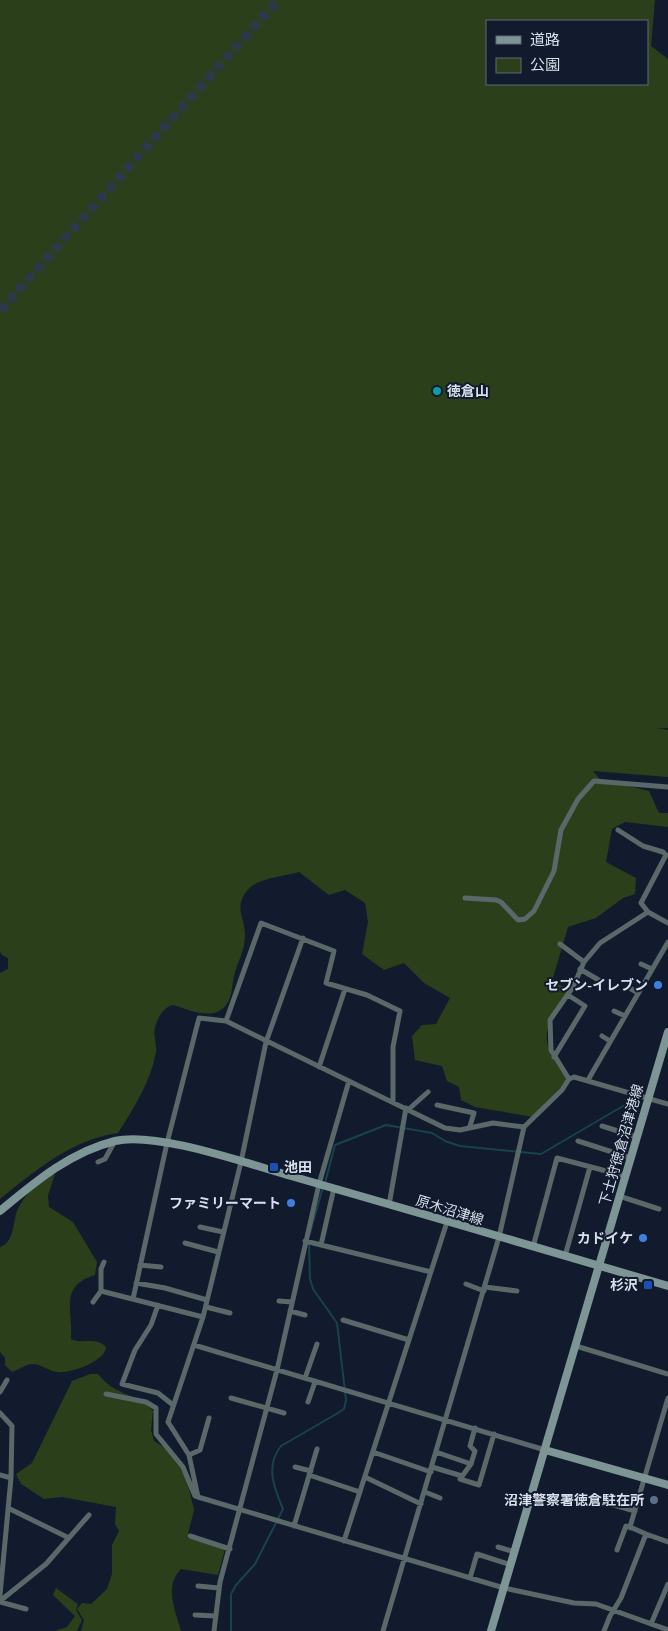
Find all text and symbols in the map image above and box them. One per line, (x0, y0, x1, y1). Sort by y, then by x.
legend (486, 20, 648, 85)
text: 道路 (530, 29, 560, 50)
text: 公園 (530, 54, 560, 75)
place label: 徳倉山 (447, 381, 489, 401)
marker: 徳倉山 (431, 385, 443, 397)
place label: セブン-イレブン (545, 975, 648, 995)
marker: セブン-イレブン (652, 979, 664, 991)
street label: 下土狩徳倉沼津港線 (594, 1082, 648, 1208)
place label: 池田 (284, 1157, 312, 1177)
marker: 池田 (268, 1161, 280, 1173)
street label: 原木沼津線 (414, 1190, 486, 1230)
place label: ファミリーマート (169, 1193, 281, 1213)
marker: ファミリーマート (285, 1197, 297, 1209)
place label: カドイケ (577, 1228, 633, 1248)
marker: カドイケ (637, 1232, 649, 1244)
place label: 杉沢 (610, 1275, 638, 1295)
marker: 杉沢 (642, 1279, 654, 1291)
place label: 沼津警察署徳倉駐在所 (504, 1490, 644, 1510)
marker: 沼津警察署徳倉駐在所 (648, 1494, 660, 1506)

